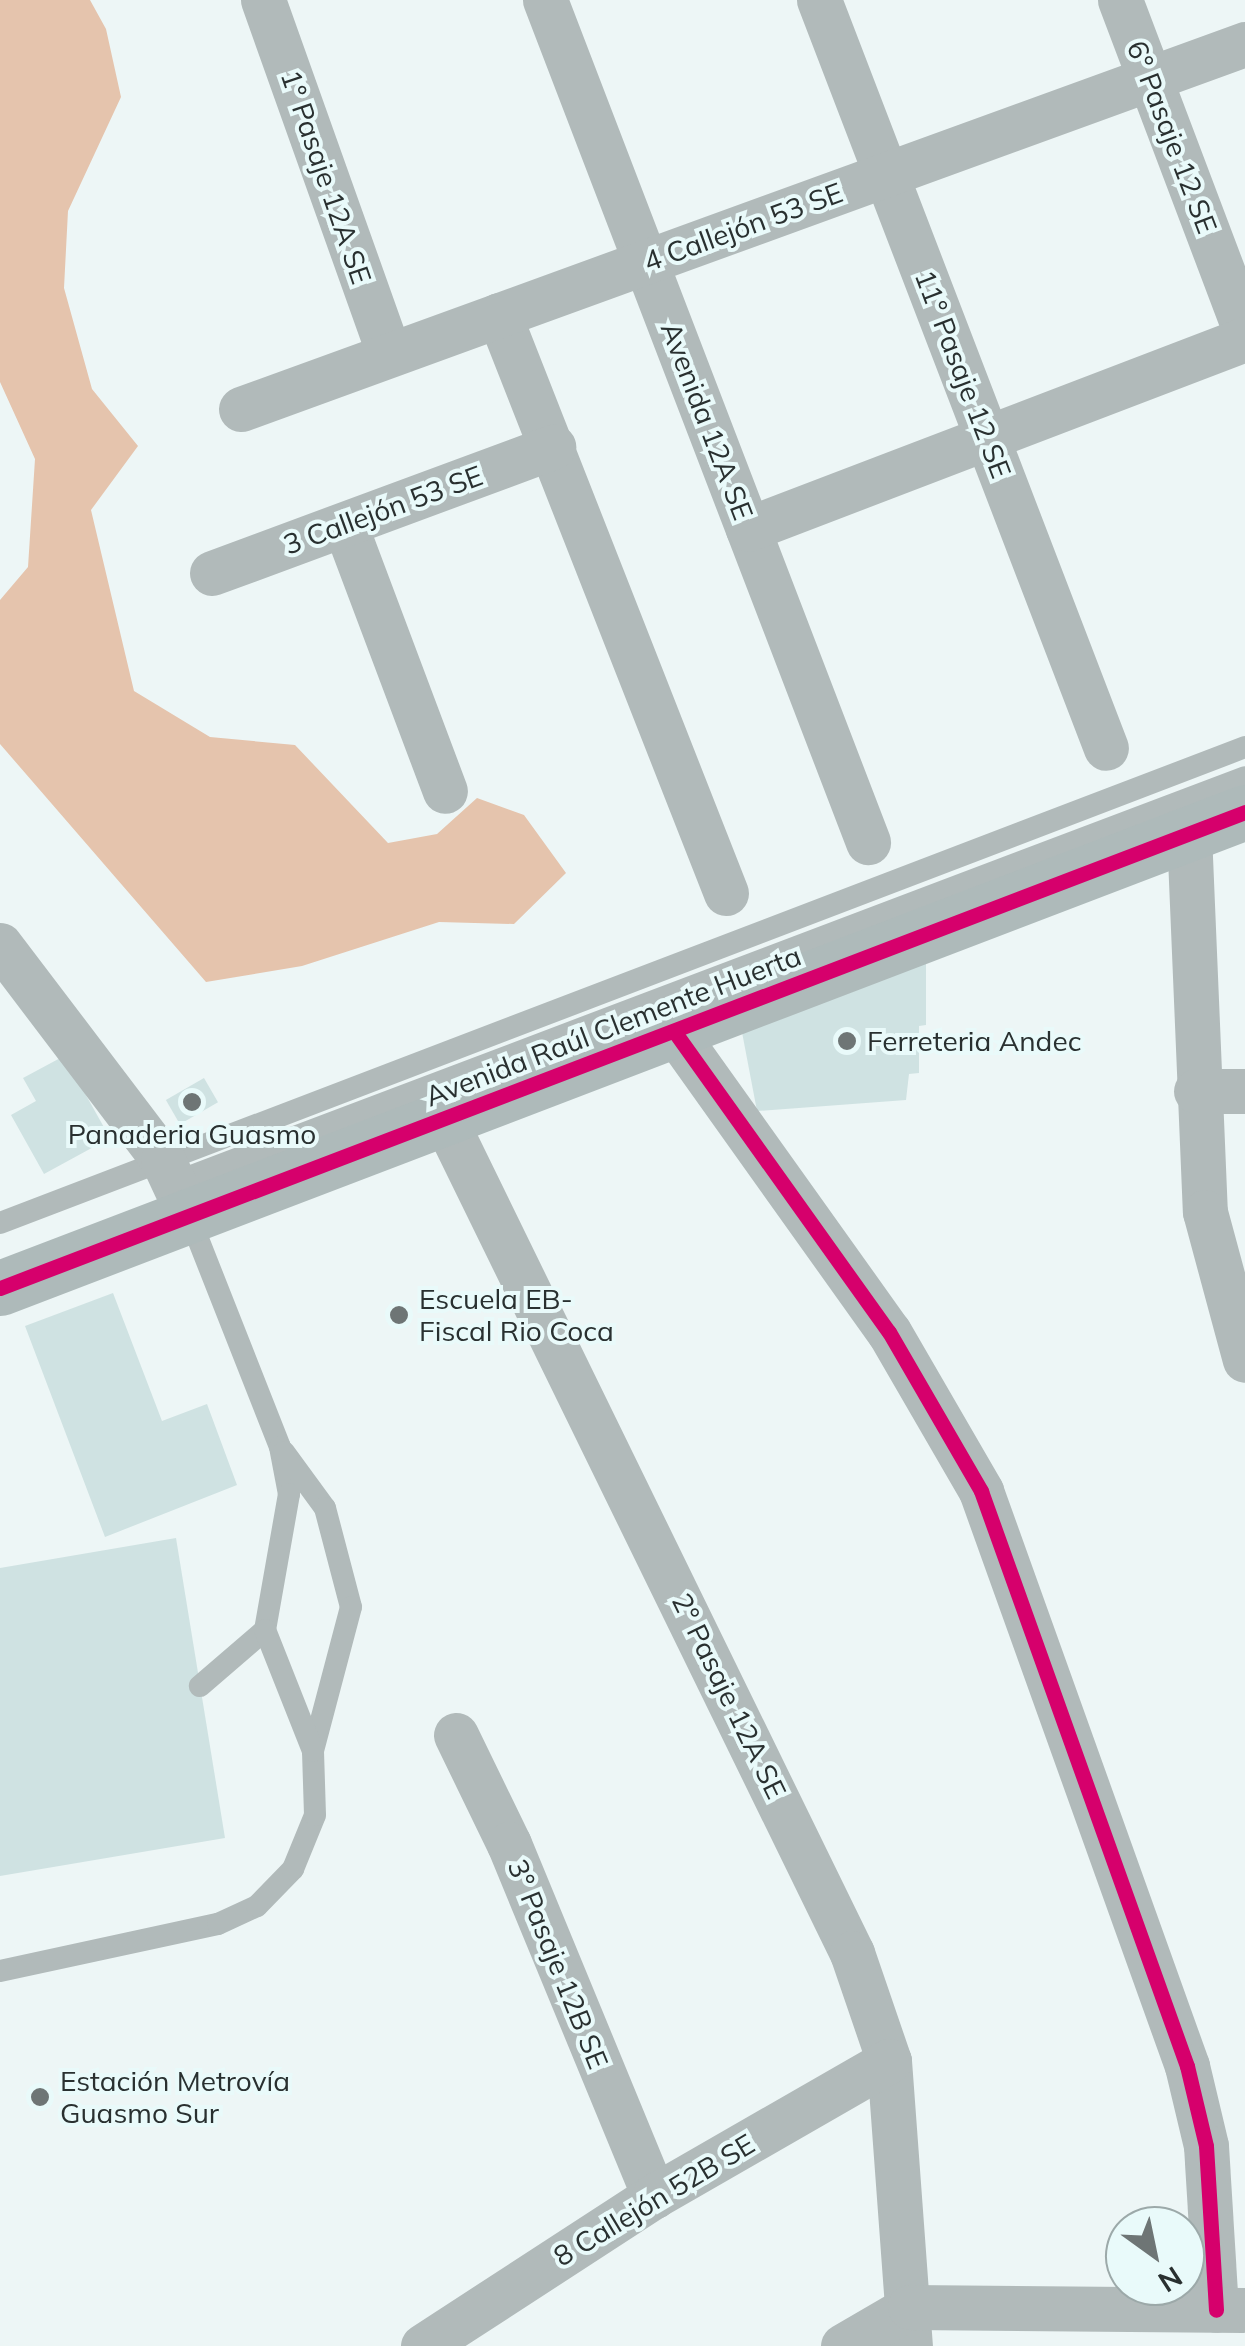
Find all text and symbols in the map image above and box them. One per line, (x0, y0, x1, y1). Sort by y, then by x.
street label: 6° Pasaje 12 SE (1120, 36, 1224, 238)
street label: 1° Pasaje 12A SE (274, 66, 378, 288)
street label: 4 Callejón 53 SE (639, 175, 847, 279)
street label: 11° Pasaje 12 SE (908, 265, 1018, 483)
street label: Avenida 12A SE (654, 317, 760, 525)
street label: 3 Callejón 53 SE (279, 458, 487, 562)
street label: Avenida Raúl Clemente Huerta (420, 939, 806, 1113)
place label: Ferreteria Andec (867, 1024, 1082, 1058)
marker: Ferreteria Andec (836, 1030, 858, 1052)
marker: Panaderia Guasmo (181, 1091, 203, 1113)
place label: Panaderia Guasmo (68, 1117, 316, 1151)
place label: Escuela EB- Fiscal Rio Coca (419, 1282, 614, 1348)
marker: Escuela EB- Fiscal Rio Coca (388, 1304, 410, 1326)
street label: 2° Pasaje 12A SE (665, 1588, 793, 1804)
street label: 3° Pasaje 12B SE (501, 1855, 615, 2073)
place label: Estación Metrovía Guasmo Sur (60, 2064, 290, 2130)
marker: Estación Metrovía Guasmo Sur (29, 2086, 51, 2108)
street label: 8 Callejón 52B SE (547, 2127, 761, 2273)
north arrow (1105, 2206, 1205, 2306)
text: N (1152, 2259, 1189, 2300)

